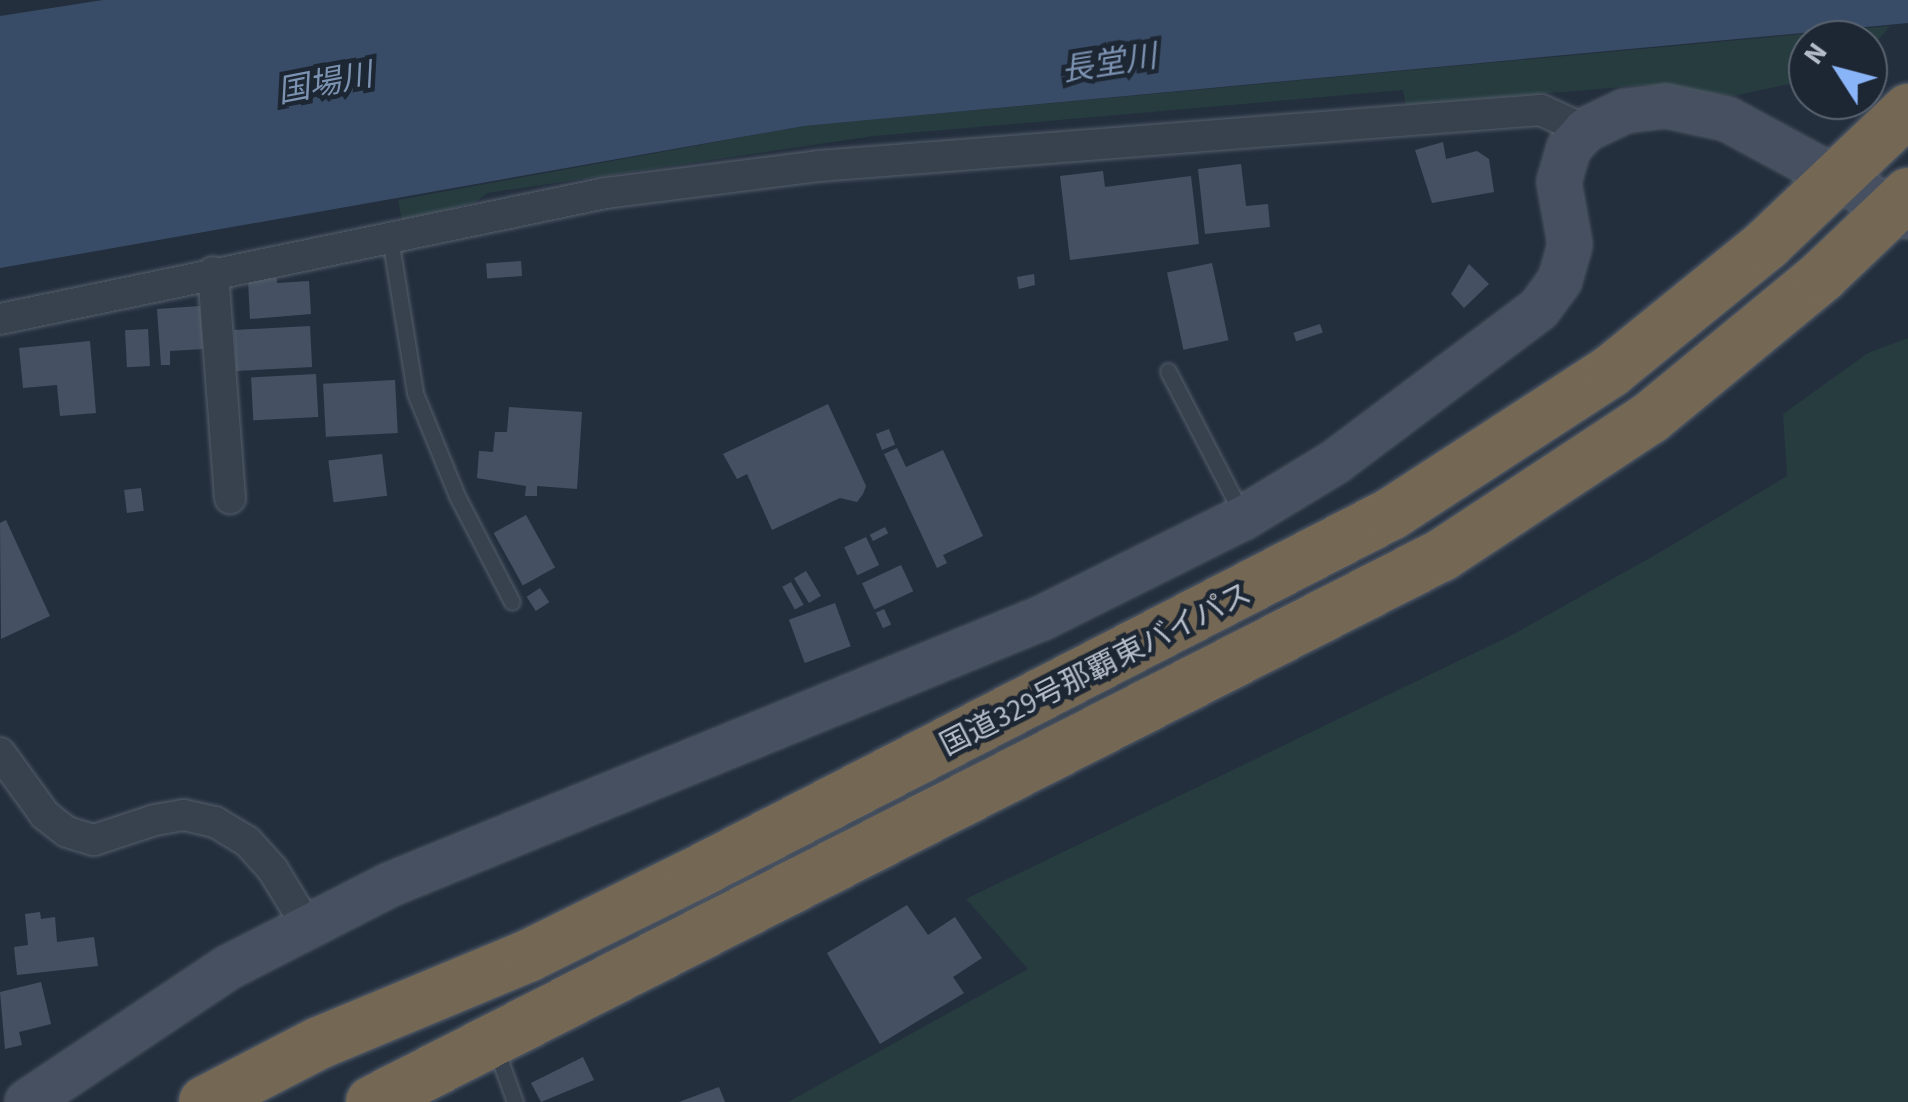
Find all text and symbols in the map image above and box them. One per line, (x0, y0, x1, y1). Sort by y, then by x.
north arrow (1788, 20, 1888, 120)
text: N (1794, 34, 1837, 73)
water label: 長堂川 (1059, 38, 1159, 90)
water label: 国場川 (274, 56, 376, 112)
street label: 国道329号那覇東バイパス (934, 576, 1258, 764)

